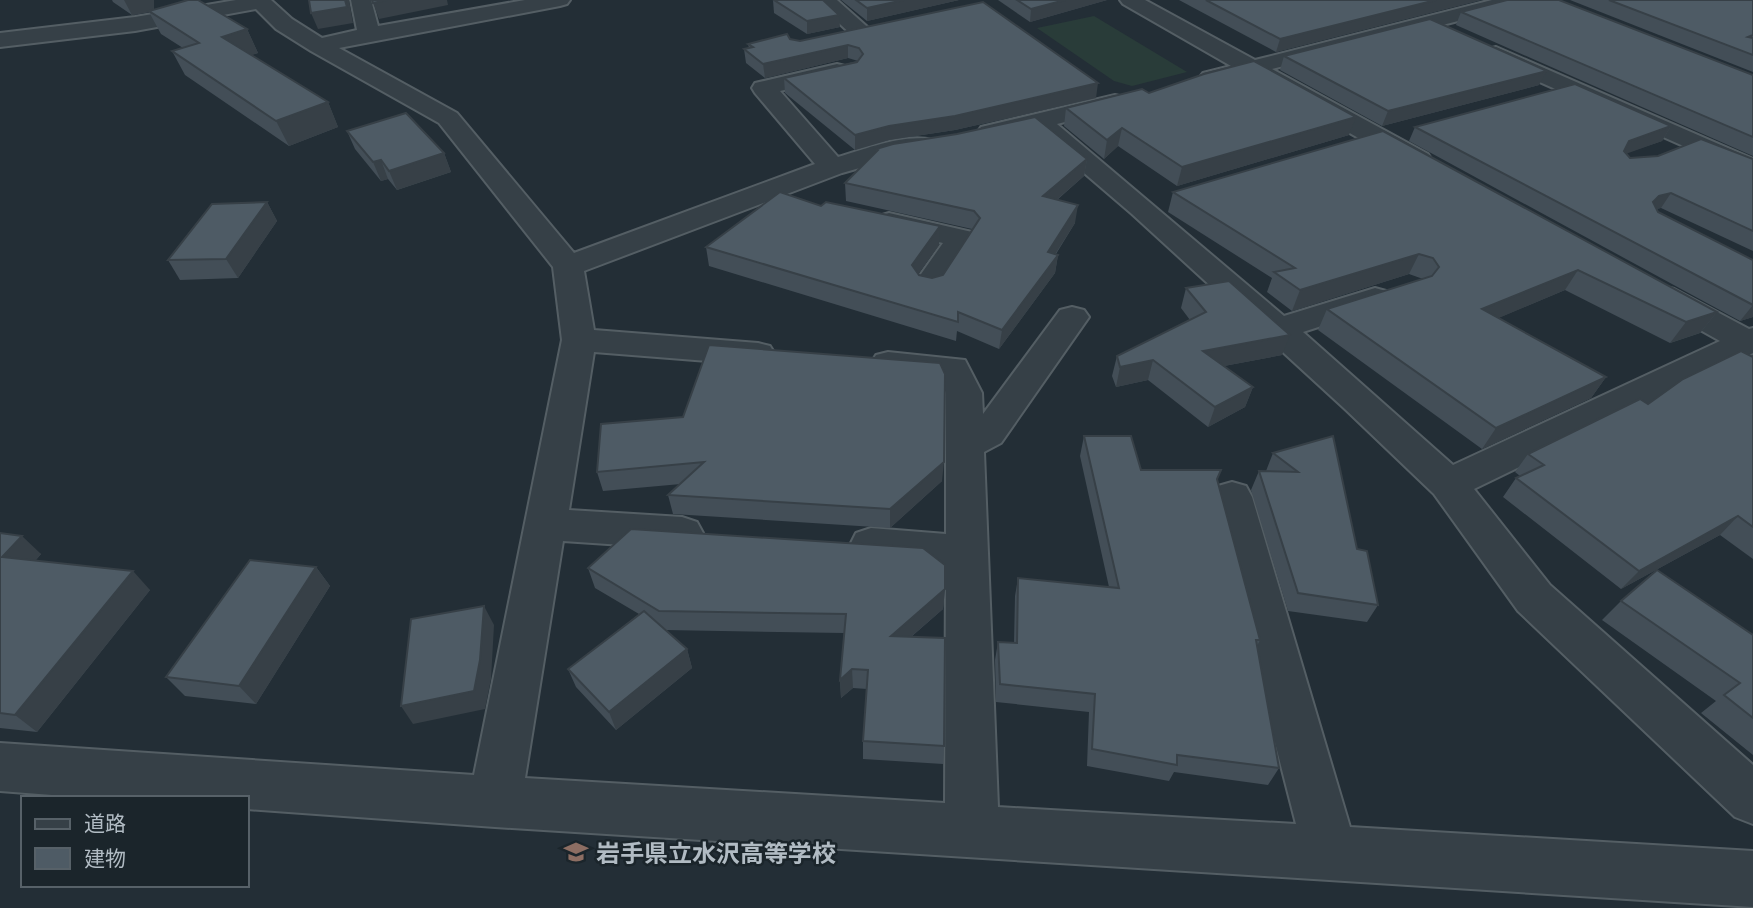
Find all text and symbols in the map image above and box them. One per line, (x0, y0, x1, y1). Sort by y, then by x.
legend (21, 796, 248, 887)
text: 道路 (84, 809, 126, 837)
place label: 岩手県立水沢高等学校 (596, 836, 836, 869)
school or university icon: 岩手県立水沢高等学校 (562, 838, 590, 866)
text: 建物 (84, 844, 126, 872)

